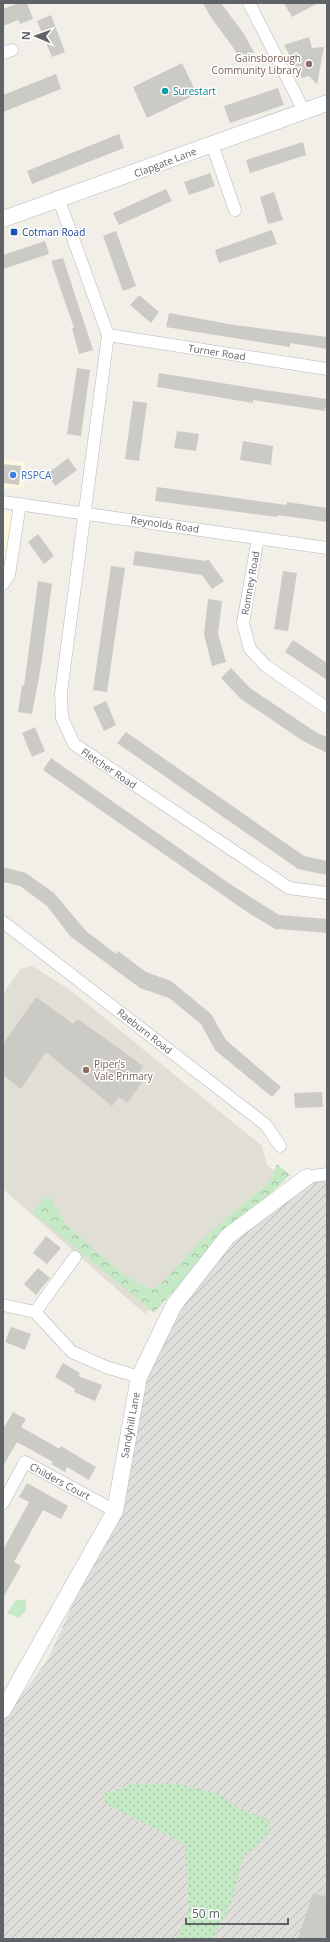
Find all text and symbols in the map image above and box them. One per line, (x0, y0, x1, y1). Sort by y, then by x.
north arrow (16, 16, 56, 56)
text: N (18, 31, 33, 40)
place label: Gainsborough Community Library (212, 51, 302, 77)
marker: Gainsborough Community Library (304, 59, 314, 69)
place label: Surestart (173, 84, 216, 98)
marker: Surestart (160, 86, 170, 96)
street label: Clapgate Lane (132, 144, 199, 180)
place label: Cotman Road (22, 225, 85, 239)
marker: Cotman Road (9, 227, 19, 237)
street label: Turner Road (187, 341, 247, 363)
place label: RSPCA (21, 468, 52, 482)
marker: RSPCA (8, 470, 18, 480)
street label: Reynolds Road (130, 512, 200, 536)
street label: Romney Road (237, 550, 263, 616)
street label: Fletcher Road (79, 744, 139, 792)
street label: Raeburn Road (115, 1005, 175, 1057)
place label: Piper's Vale Primary (94, 1057, 154, 1083)
marker: Piper's Vale Primary (81, 1065, 91, 1075)
street label: Sandyhill Lane (117, 1390, 143, 1459)
street label: Childers Court (27, 1459, 93, 1503)
scale bar (186, 1900, 288, 1926)
text: 50 m (192, 1905, 220, 1922)

